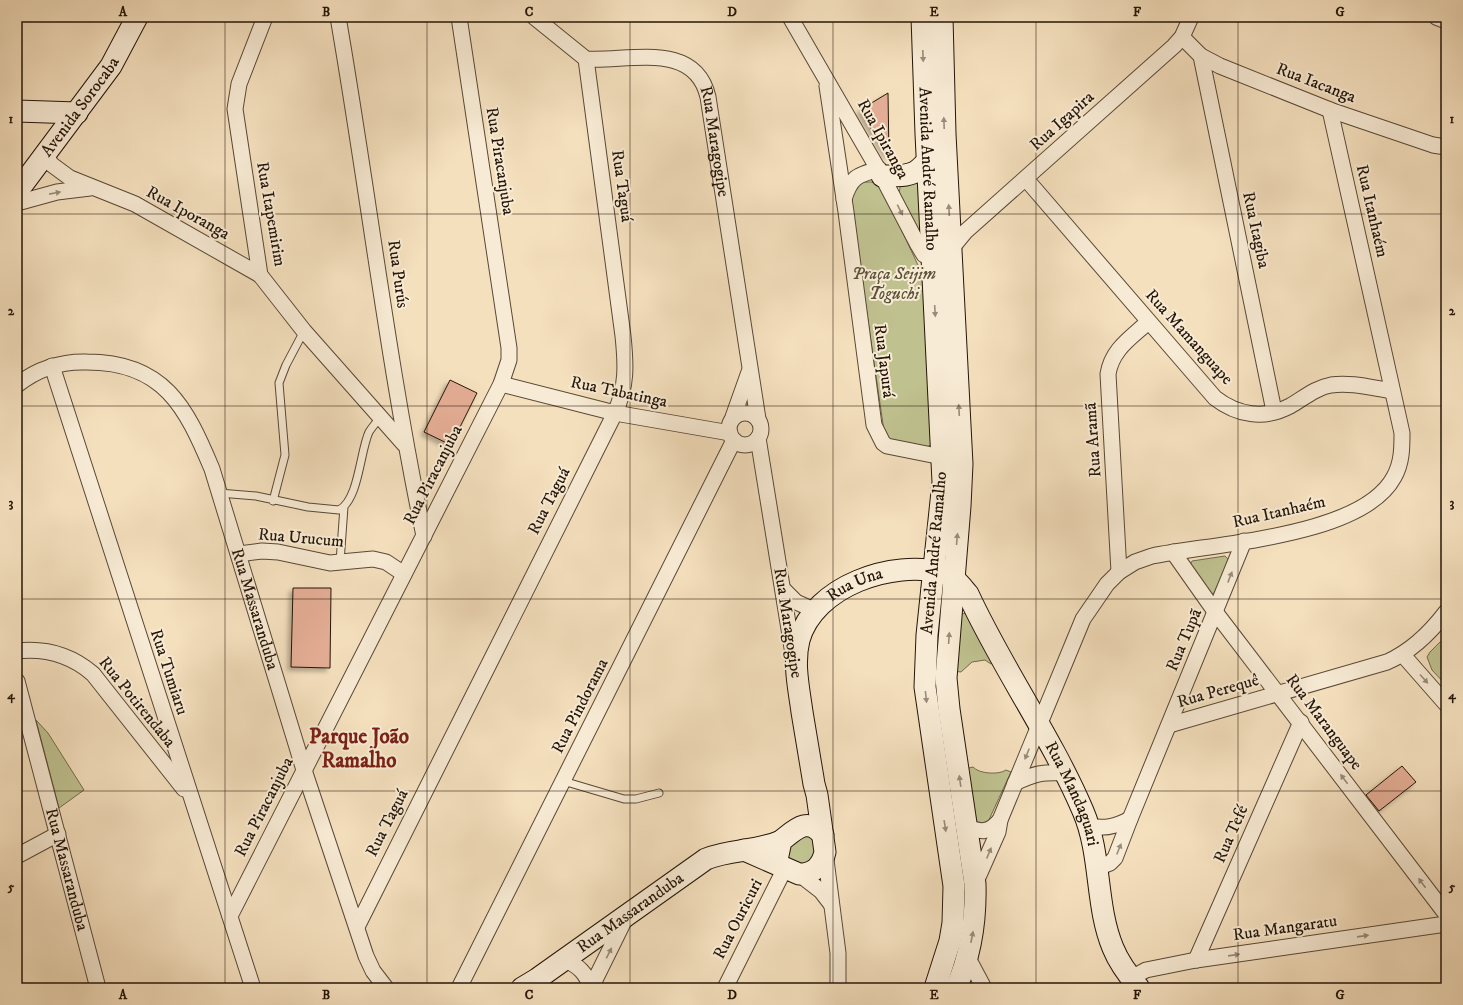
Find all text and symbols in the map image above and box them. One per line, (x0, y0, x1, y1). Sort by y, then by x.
text: A (118, 4, 128, 20)
text: B (322, 4, 330, 20)
text: C (525, 4, 534, 20)
text: D (727, 4, 737, 20)
text: E (929, 4, 939, 20)
text: F (1133, 4, 1142, 20)
text: G (1335, 4, 1345, 20)
one-way arrow (920, 50, 927, 62)
street label: Avenida Sorocaba (36, 53, 125, 161)
street label: Rua Iacanga (1273, 58, 1360, 109)
street label: Rua Maragogipe (694, 83, 734, 198)
street label: Rua Igapira (1025, 86, 1099, 156)
street label: Avenida André Ramalho (913, 87, 943, 251)
street label: Rua Ipiranga (852, 95, 914, 184)
street label: Rua Piracanjuba (481, 105, 520, 217)
text: 1 (9, 111, 14, 127)
text: 1 (1450, 111, 1455, 127)
one-way arrow (941, 116, 947, 129)
street label: Rua Taguá (606, 148, 638, 224)
street label: Rua Itapemirim (251, 160, 291, 268)
street label: Rua Itanhaém (1351, 162, 1393, 260)
street label: Rua Iporanga (142, 181, 234, 245)
one-way arrow (49, 189, 61, 195)
street label: Rua Itagiba (1237, 190, 1275, 271)
one-way arrow (946, 204, 953, 216)
one-way arrow (897, 205, 903, 216)
street label: Rua Purús (382, 238, 414, 310)
park label: Praça Seijim Toguchi (852, 263, 936, 305)
street label: Rua Mamanguape (1140, 285, 1238, 389)
text: 2 (8, 303, 15, 319)
text: 2 (1449, 303, 1456, 319)
one-way arrow (932, 305, 939, 317)
street label: Rua Japurá (869, 323, 900, 400)
street label: Rua Tabatinga (569, 371, 670, 413)
street label: Rua Aramã (1079, 401, 1107, 478)
one-way arrow (956, 404, 963, 416)
street label: Rua Piracanjuba (398, 421, 468, 529)
street label: Rua Taguá (523, 463, 576, 538)
street label: Avenida André Ramalho (916, 471, 952, 635)
street label: Rua Itanhaém (1230, 491, 1328, 533)
text: 3 (9, 495, 14, 511)
text: 3 (1450, 495, 1455, 511)
street label: Rua Urucum (257, 523, 345, 553)
one-way arrow (954, 533, 961, 545)
street label: Rua Massaranduba (226, 546, 284, 673)
street label: Rua Una (822, 562, 886, 607)
street label: Rua Maragogipe (768, 566, 808, 680)
one-way arrow (1227, 571, 1233, 582)
street label: Rua Tupã (1161, 605, 1207, 675)
street label: Rua Tumiaru (145, 626, 193, 718)
one-way arrow (945, 632, 952, 644)
street label: Rua Potirendaba (93, 652, 181, 753)
street label: Rua Pindorama (547, 654, 614, 757)
street label: Rua Perequê (1175, 669, 1261, 713)
street label: Rua Maranguape (1281, 670, 1367, 774)
one-way arrow (1420, 674, 1429, 685)
text: 4 (6, 687, 15, 704)
text: 4 (1447, 687, 1456, 704)
one-way arrow (923, 691, 929, 703)
district label: Parque João Ramalho (309, 724, 409, 774)
street label: Rua Mandaguari (1040, 738, 1104, 848)
one-way arrow (1024, 749, 1030, 761)
street label: Rua Piracanjuba (229, 753, 299, 861)
one-way arrow (1339, 774, 1348, 785)
one-way arrow (957, 775, 963, 787)
street label: Rua Taguá (361, 785, 414, 860)
street label: Rua Tefé (1209, 802, 1253, 866)
street label: Rua Massaranduba (40, 806, 94, 934)
one-way arrow (942, 820, 948, 832)
one-way arrow (1117, 842, 1123, 854)
one-way arrow (986, 847, 992, 858)
street label: Rua Massaranduba (573, 867, 689, 958)
street label: Rua Ouricuri (708, 875, 768, 963)
one-way arrow (1418, 877, 1427, 888)
text: 5 (7, 879, 15, 895)
text: 5 (1448, 879, 1456, 895)
street label: Rua Mangaratu (1232, 910, 1338, 946)
one-way arrow (969, 931, 975, 944)
one-way arrow (1357, 933, 1369, 939)
one-way arrow (605, 948, 612, 959)
one-way arrow (1228, 952, 1240, 958)
text: A (118, 987, 128, 1003)
text: B (322, 987, 330, 1003)
text: C (525, 987, 534, 1003)
text: D (727, 987, 737, 1003)
text: E (929, 987, 939, 1003)
text: F (1133, 987, 1142, 1003)
text: G (1335, 987, 1345, 1003)

